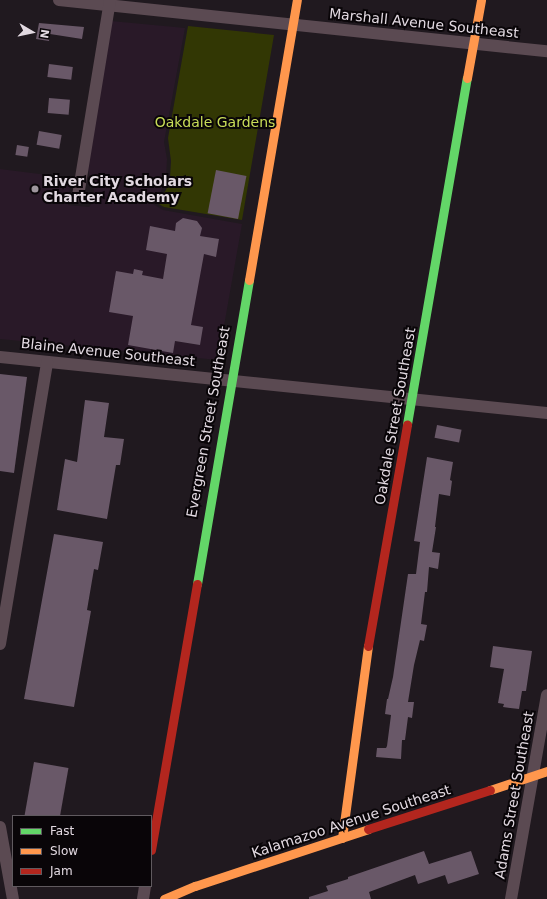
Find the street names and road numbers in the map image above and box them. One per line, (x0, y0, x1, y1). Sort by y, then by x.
street label: Marshall Avenue Southeast (328, 5, 520, 41)
street label: Evergreen Street Southeast (183, 325, 233, 519)
street label: Oakdale Street Southeast (371, 326, 419, 506)
street label: Blaine Avenue Southeast (20, 334, 196, 370)
street label: Adams Street Southeast (491, 710, 537, 880)
street label: Kalamazoo Avenue Southeast (249, 781, 453, 861)

